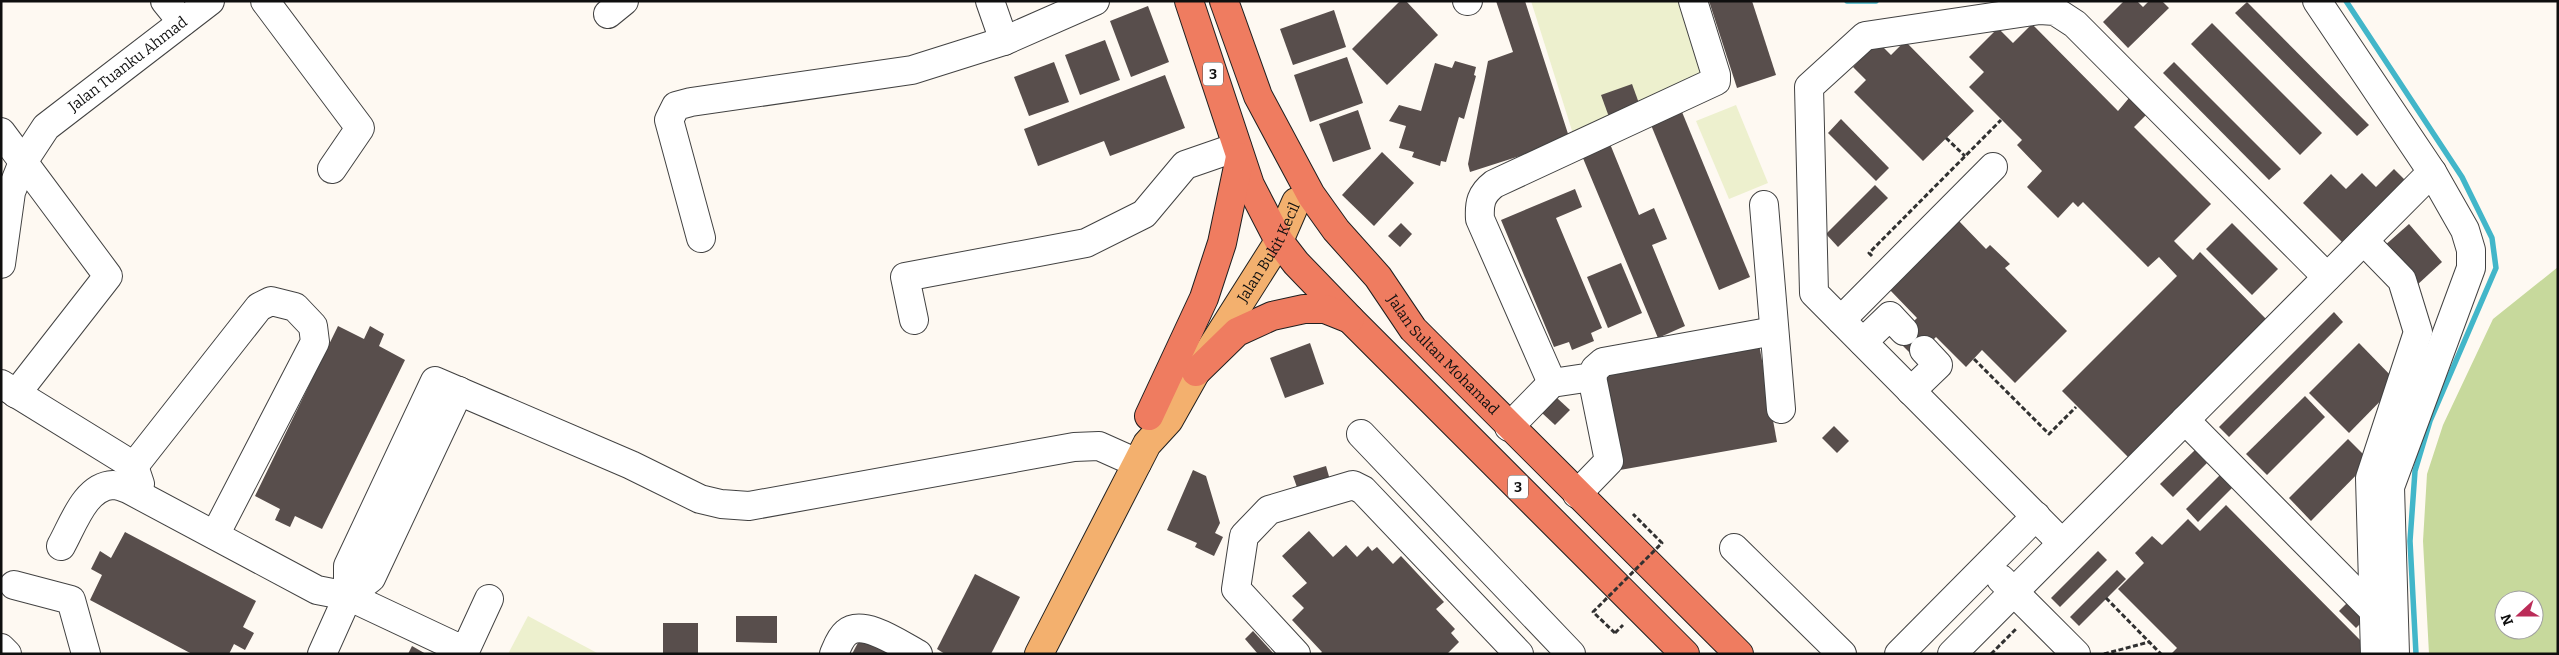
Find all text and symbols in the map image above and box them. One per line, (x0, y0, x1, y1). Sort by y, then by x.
street label: Jalan Tuanku Ahmad (64, 13, 191, 116)
road number: 3 (1203, 62, 1223, 86)
street label: Jalan Bukit Kecil (1233, 200, 1304, 307)
street label: Jalan Sultan Mohamad (1383, 290, 1503, 418)
road number: 3 (1508, 476, 1528, 498)
north arrow (2494, 590, 2544, 640)
text: N (2497, 611, 2517, 628)

